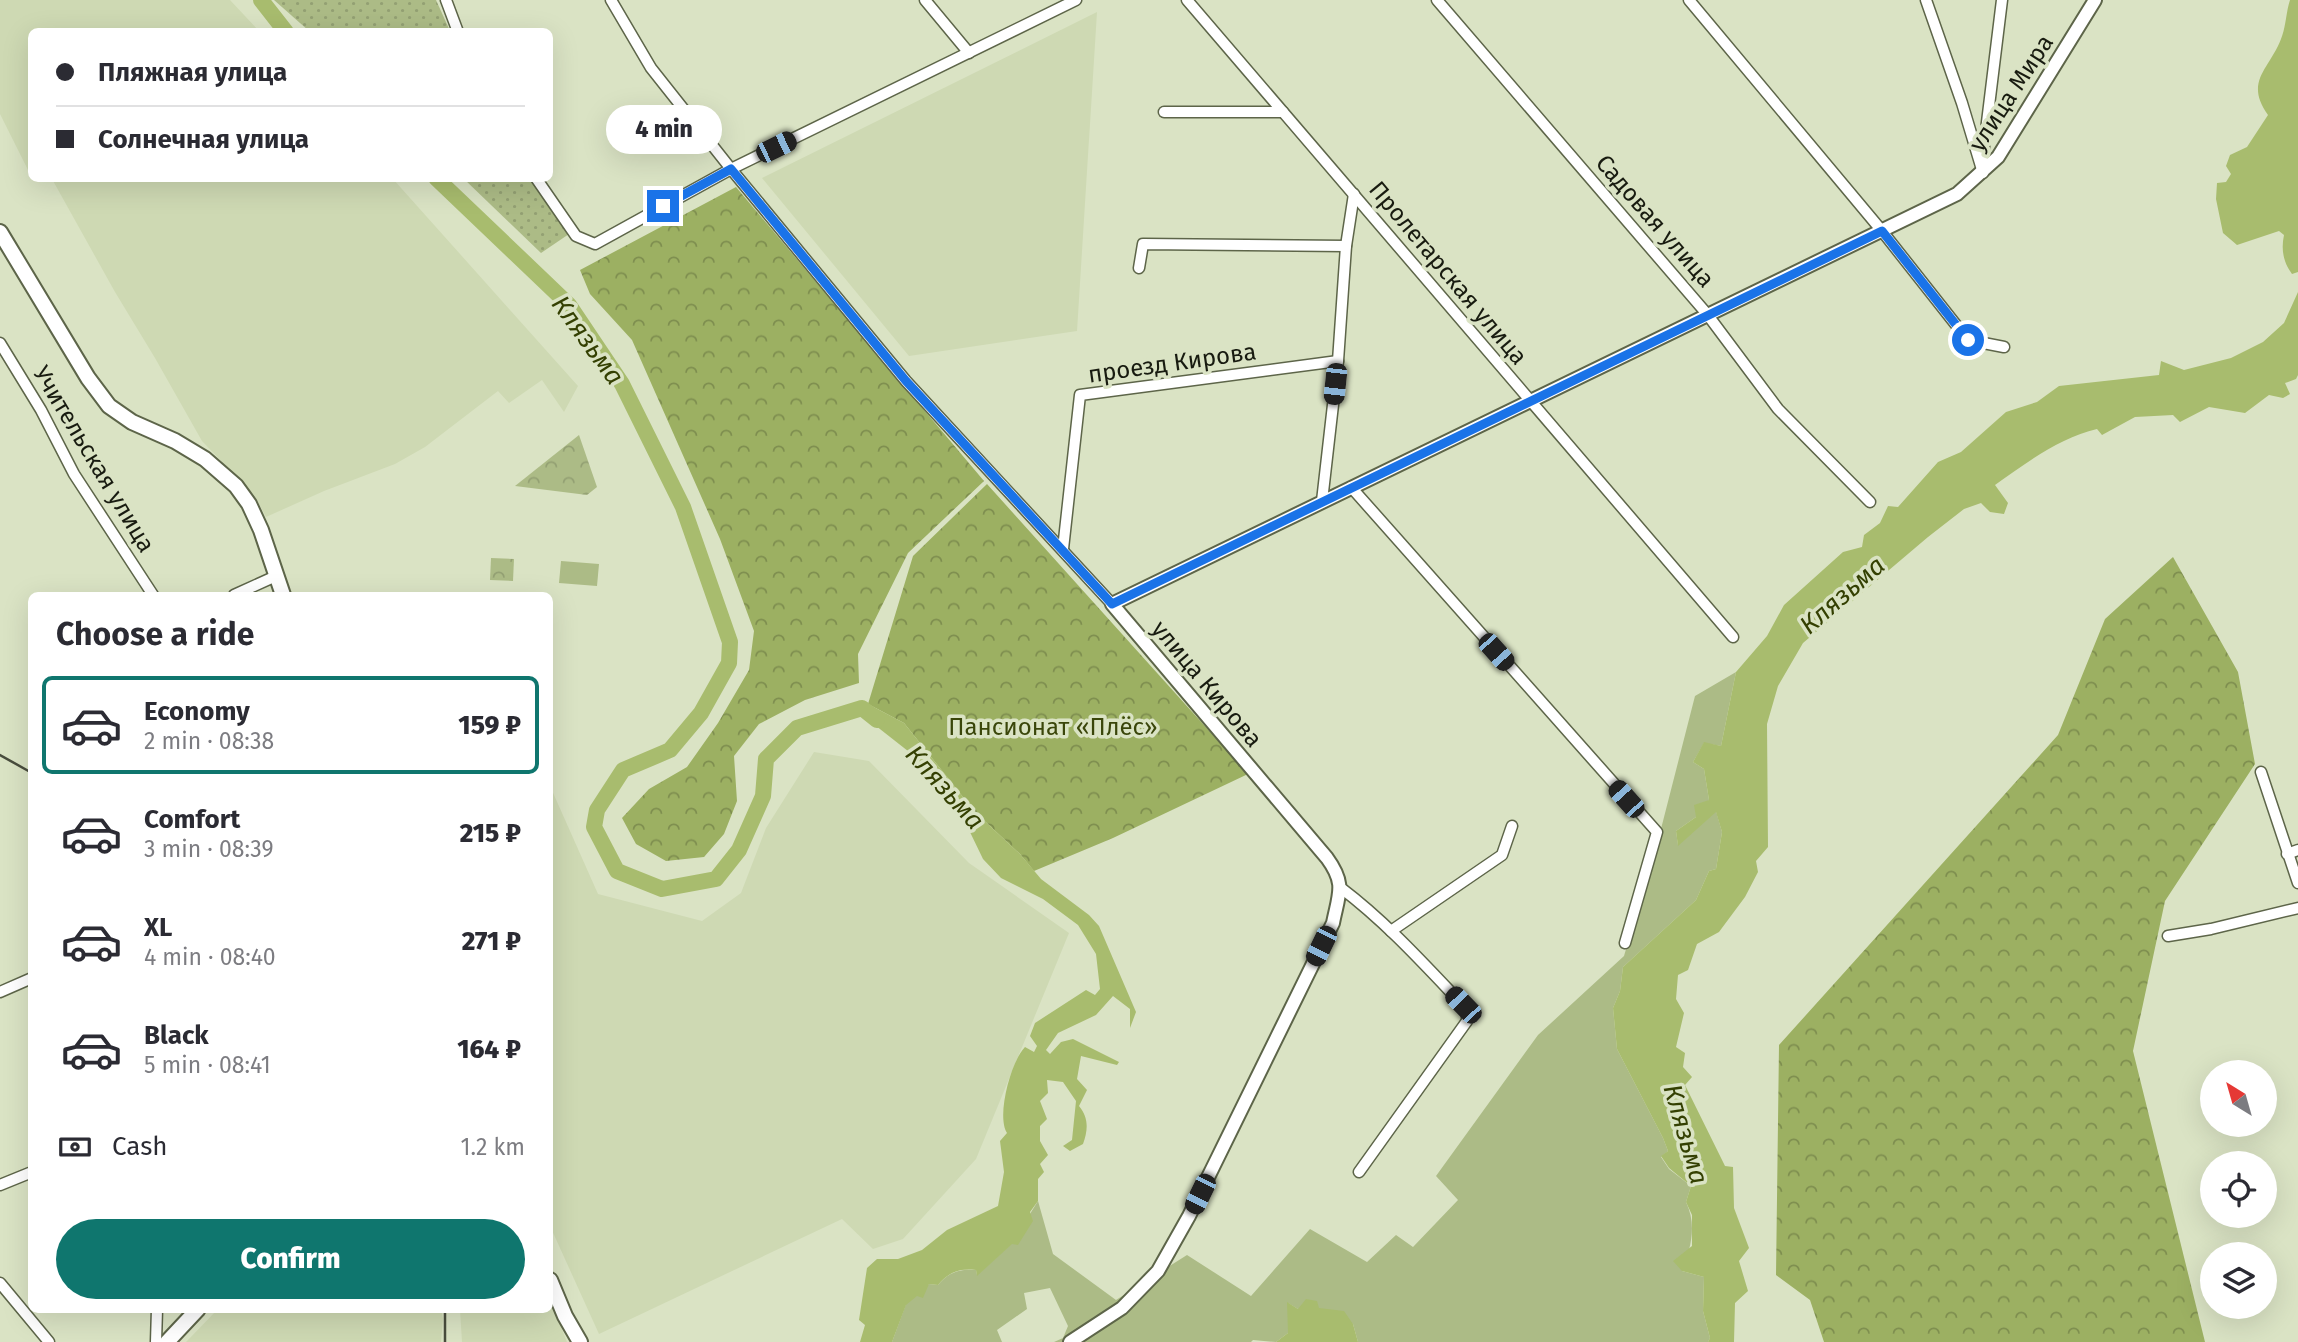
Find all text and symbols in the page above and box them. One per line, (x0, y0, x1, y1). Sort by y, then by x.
street label: улица Мира (1963, 29, 2059, 157)
text: Пляжная улица (98, 57, 287, 88)
callout: 4 min (605, 104, 721, 154)
text: 4 min (635, 115, 693, 143)
text: Солнечная улица (98, 124, 309, 155)
car (753, 128, 800, 166)
street label: Садовая улица (1590, 149, 1720, 293)
street label: Пролетарская улица (1363, 176, 1533, 370)
route end (647, 190, 679, 222)
water label: Клязьма (545, 290, 630, 391)
route start (1952, 324, 1984, 356)
street label: проезд Кирова (1086, 337, 1258, 389)
street label: Учительская улица (27, 361, 161, 557)
car (1323, 362, 1348, 406)
water label: Клязьма (1793, 550, 1891, 641)
text: Choose a ride (56, 615, 254, 653)
street label: улица Кирова (1146, 615, 1268, 753)
car (1475, 629, 1518, 675)
icon: car (60, 694, 123, 757)
text: Economy (144, 696, 250, 727)
text: 159 ₽ (458, 710, 521, 741)
park label: Пансионат «Плёс» (948, 713, 1158, 741)
text: 2 min · 08:38 (144, 727, 274, 755)
water label: Клязьма (899, 739, 990, 836)
car (1605, 776, 1648, 822)
icon: car (60, 802, 123, 865)
text: Comfort (144, 804, 240, 835)
text: 215 ₽ (460, 818, 521, 849)
text: 3 min · 08:39 (144, 835, 273, 863)
icon: car (60, 910, 123, 973)
text: XL (144, 912, 172, 943)
car (1303, 923, 1340, 969)
text: 271 ₽ (462, 926, 521, 957)
text: 4 min · 08:40 (144, 943, 276, 971)
car (1441, 983, 1486, 1027)
icon: car (60, 1018, 123, 1081)
text: Black (144, 1020, 209, 1051)
text: 164 ₽ (457, 1034, 521, 1065)
text: 5 min · 08:41 (144, 1051, 271, 1079)
north arrow (2200, 1060, 2277, 1138)
map controls (2200, 1060, 2277, 1319)
water label: Клязьма (1656, 1081, 1715, 1188)
icon: cash (56, 1128, 94, 1166)
text: Cash (112, 1131, 168, 1162)
text: 1.2 km (461, 1133, 525, 1161)
button: locate (2200, 1151, 2277, 1228)
car (1182, 1171, 1219, 1217)
button: Confirm (56, 1219, 525, 1299)
button: layers (2200, 1242, 2277, 1319)

